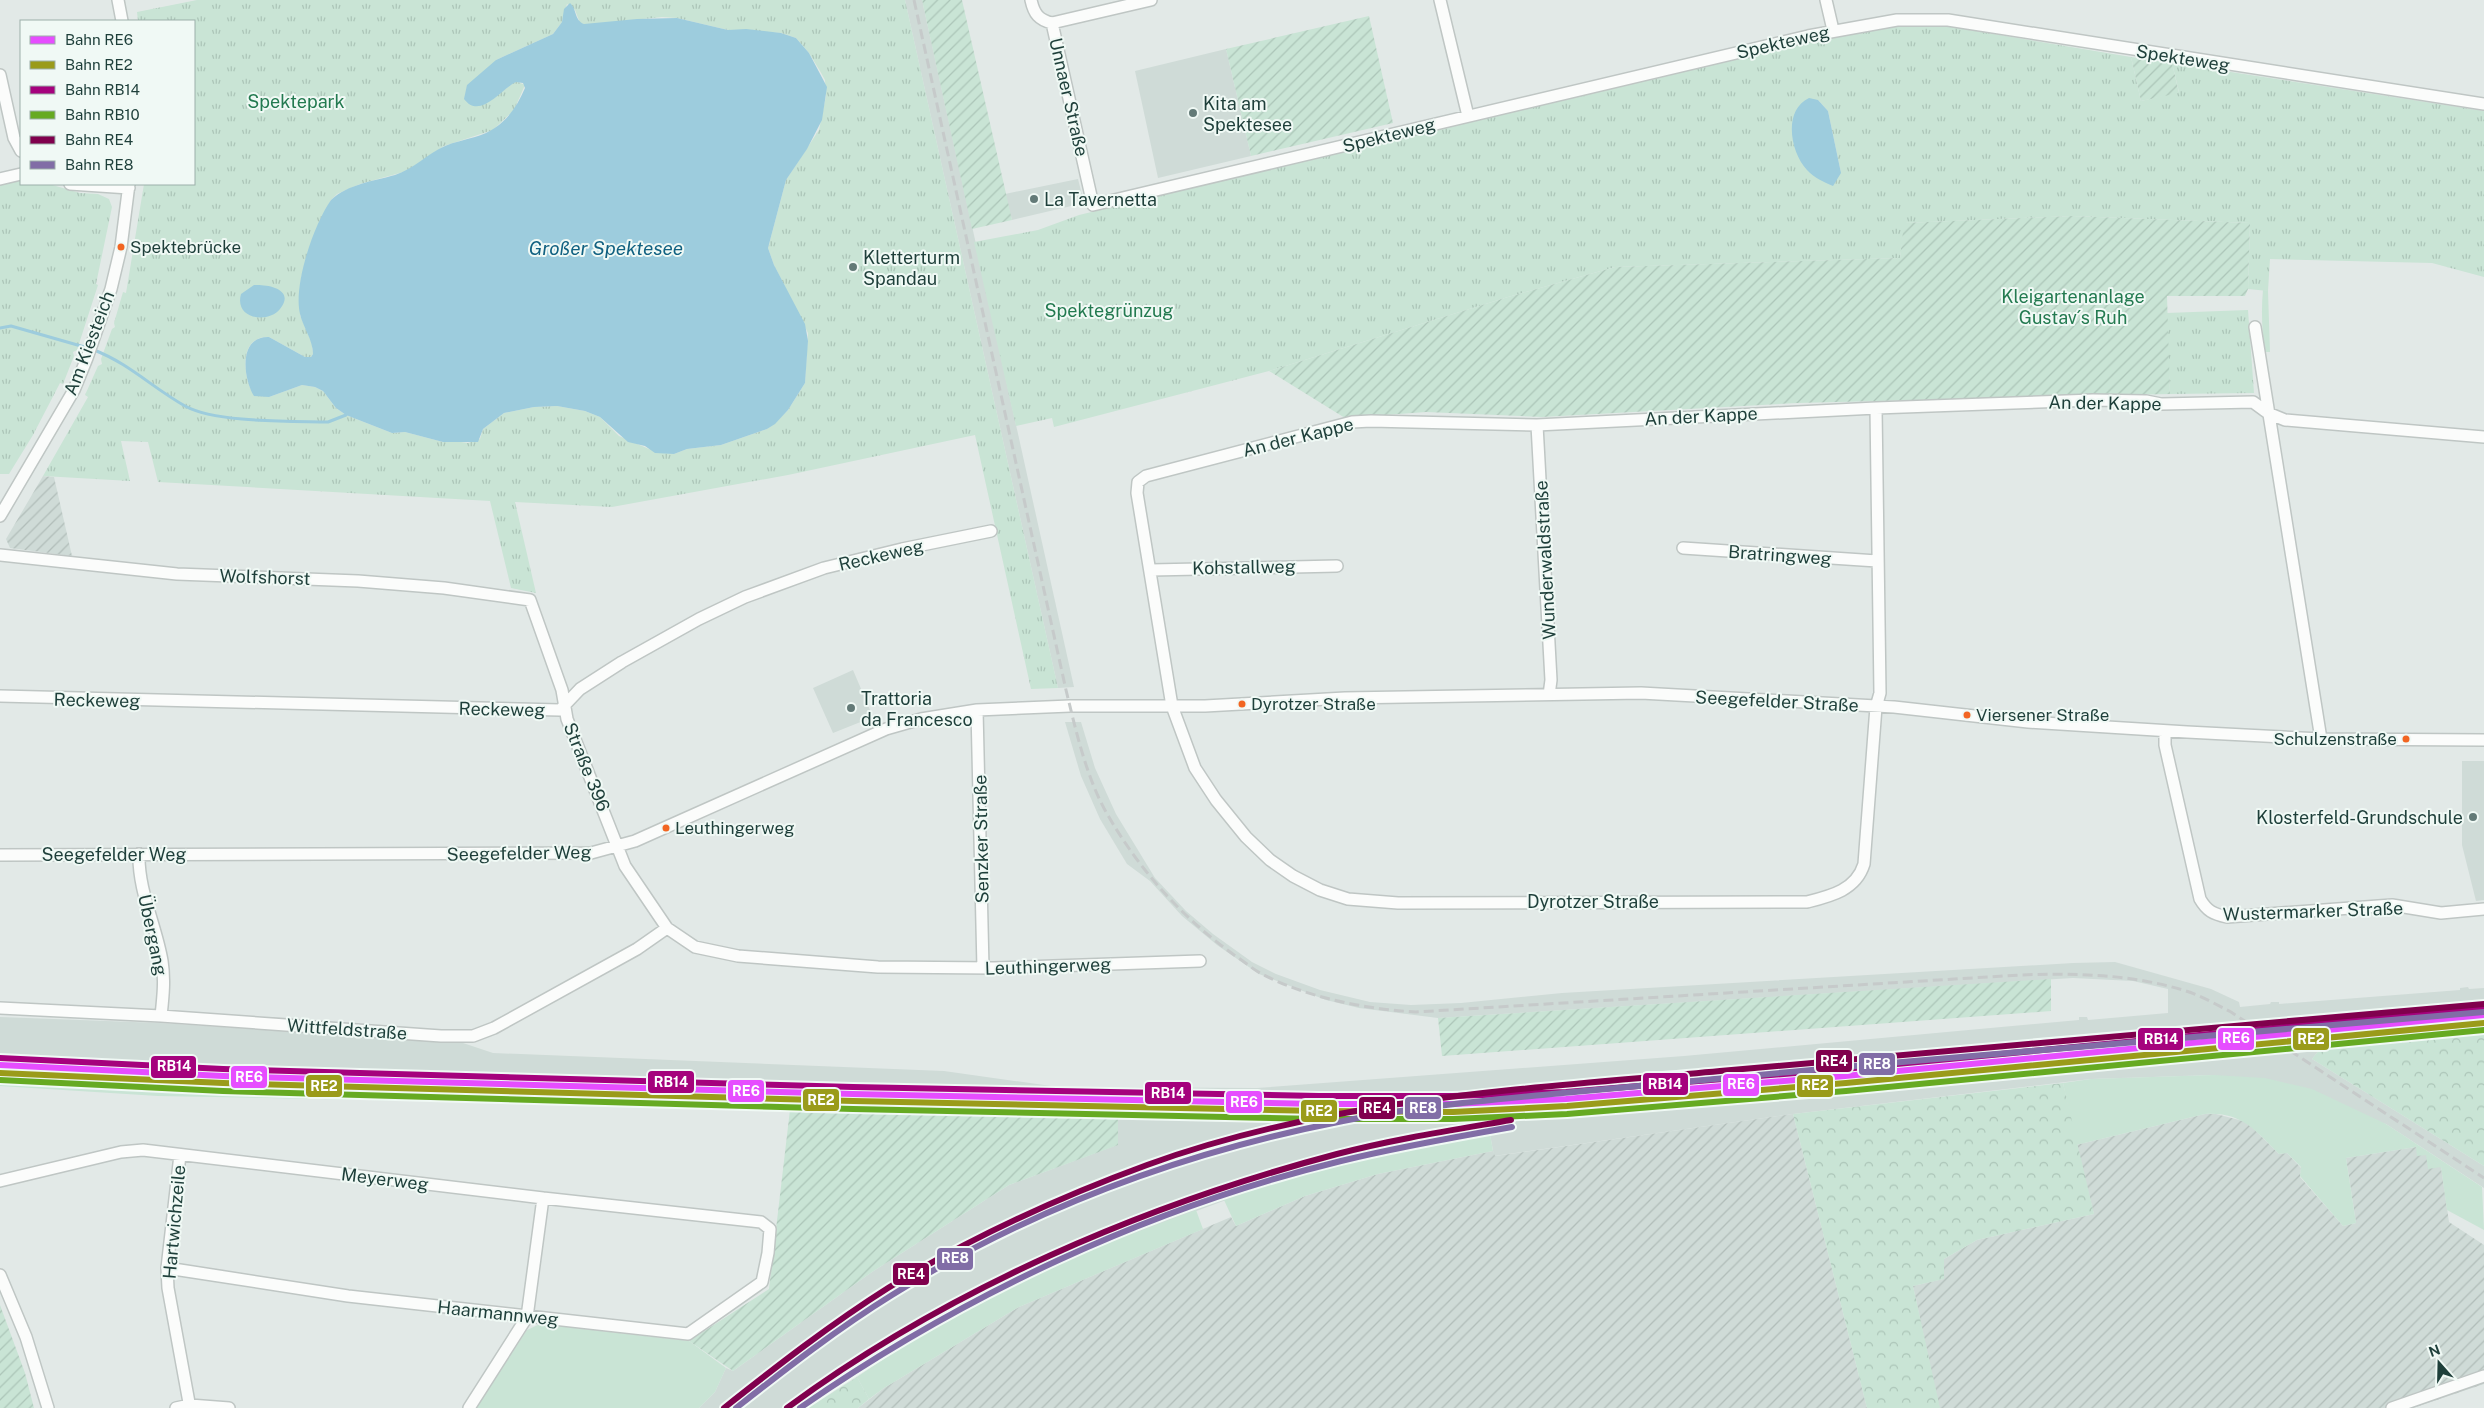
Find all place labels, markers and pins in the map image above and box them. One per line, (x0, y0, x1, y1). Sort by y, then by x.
place label: Kita am Spektesee (1203, 93, 1292, 135)
marker: Kita am Spektesee (1187, 107, 1199, 119)
place label: La Tavernetta (1044, 189, 1157, 210)
marker: La Tavernetta (1028, 193, 1040, 205)
place label: Spektebrücke (130, 237, 241, 257)
marker: Spektebrücke (116, 242, 126, 252)
place label: Kletterturm Spandau (863, 247, 960, 289)
marker: Kletterturm Spandau (847, 261, 859, 273)
place label: Trattoria da Francesco (861, 688, 973, 730)
place label: Dyrotzer Straße (1251, 694, 1376, 714)
marker: Dyrotzer Straße (1237, 699, 1247, 709)
marker: Trattoria da Francesco (845, 702, 857, 714)
place label: Viersener Straße (1976, 705, 2109, 725)
marker: Viersener Straße (1962, 710, 1972, 720)
place label: Schulzenstraße (2274, 729, 2397, 749)
marker: Schulzenstraße (2401, 734, 2411, 744)
place label: Klosterfeld-Grundschule (2256, 807, 2463, 828)
marker: Klosterfeld-Grundschule (2467, 811, 2479, 823)
place label: Leuthingerweg (675, 818, 795, 838)
marker: Leuthingerweg (661, 823, 671, 833)

